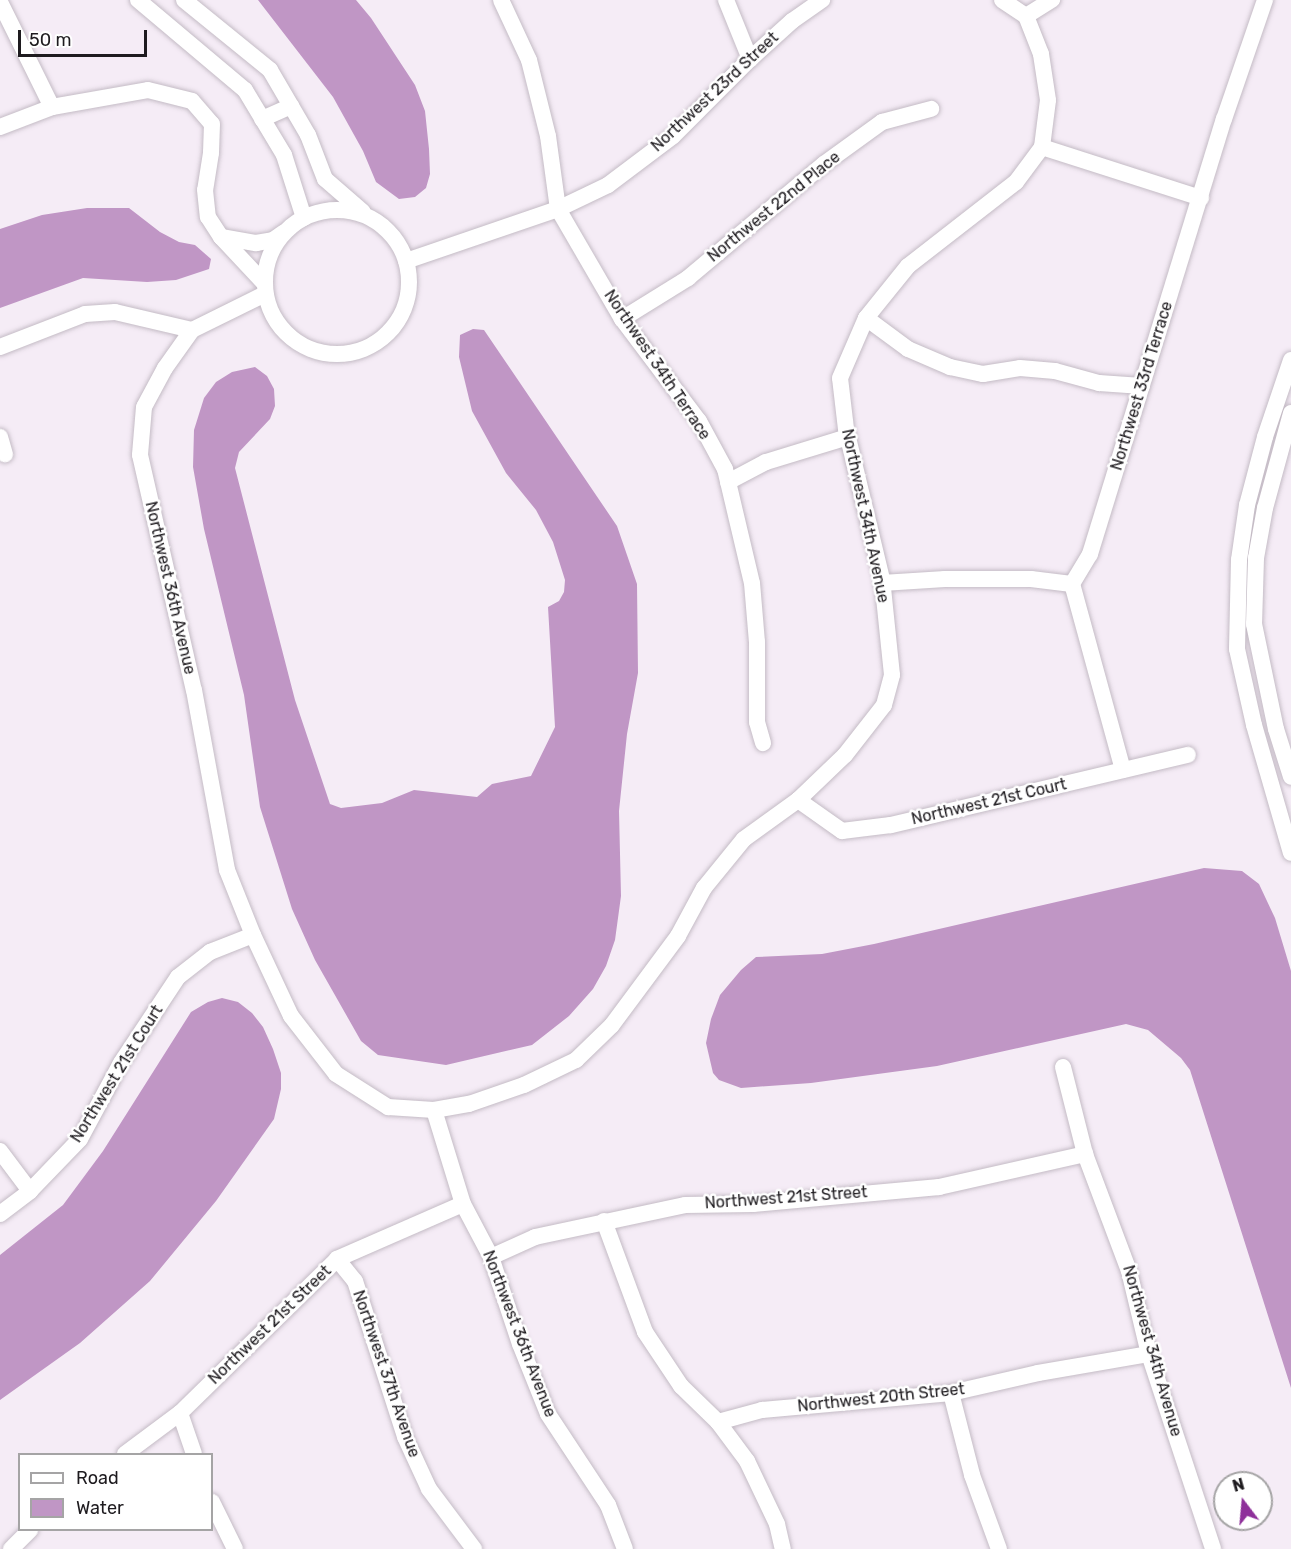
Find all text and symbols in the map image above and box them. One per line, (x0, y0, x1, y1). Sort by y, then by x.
scale bar (21, 18, 150, 56)
street label: Northwest 23rd Street (647, 28, 783, 156)
text: 50 m (29, 29, 72, 51)
street label: Northwest 22nd Place (704, 148, 844, 266)
street label: Northwest 34th Terrace (600, 286, 714, 444)
street label: Northwest 33rd Terrace (1107, 299, 1177, 473)
street label: Northwest 34th Avenue (837, 427, 893, 605)
street label: Northwest 36th Avenue (141, 499, 199, 677)
street label: Northwest 21st Court (910, 775, 1068, 829)
street label: Northwest 21st Court (67, 1002, 167, 1146)
street label: Northwest 21st Street (704, 1183, 868, 1213)
street label: Northwest 36th Avenue (478, 1248, 560, 1420)
street label: Northwest 21st Street (205, 1261, 335, 1389)
street label: Northwest 34th Avenue (1118, 1263, 1186, 1439)
street label: Northwest 37th Avenue (348, 1288, 424, 1460)
street label: Northwest 20th Street (797, 1380, 965, 1416)
legend (18, 1453, 213, 1531)
text: Road (76, 1467, 119, 1489)
north arrow (1213, 1471, 1273, 1531)
text: N (1230, 1474, 1247, 1496)
text: Water (76, 1497, 124, 1519)

